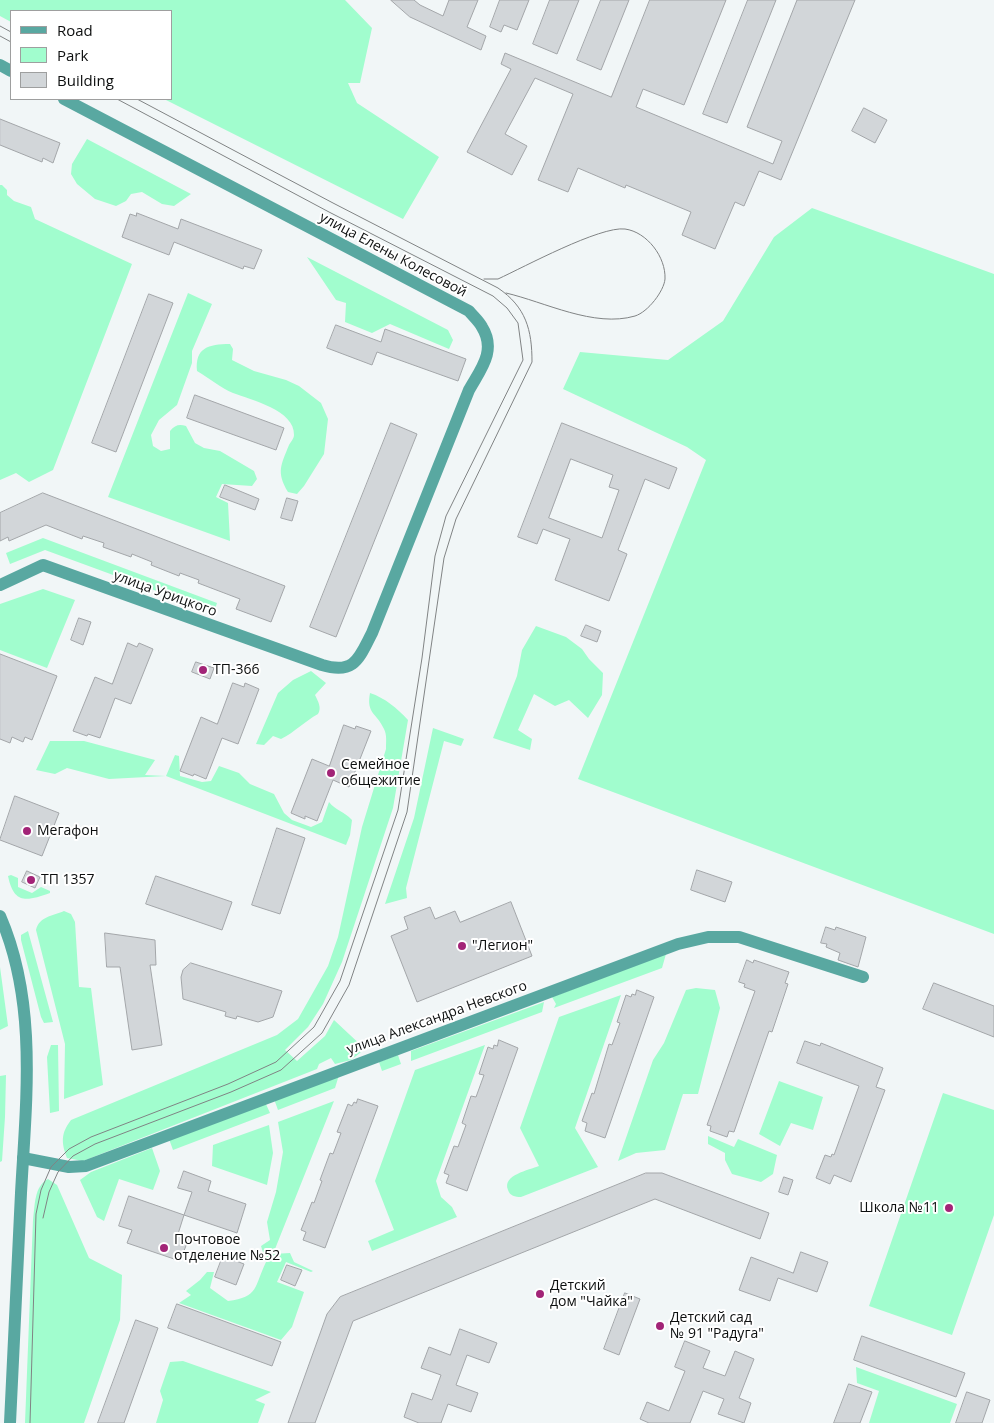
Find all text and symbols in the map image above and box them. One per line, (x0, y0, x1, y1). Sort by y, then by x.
legend (10, 10, 172, 100)
text: Road (57, 20, 93, 40)
text: Park (57, 45, 88, 65)
text: Building (57, 70, 114, 90)
street label: улица Елены Колесовой (317, 209, 469, 301)
street label: улица Урицкого (111, 567, 219, 621)
place label: ТП-366 (213, 662, 259, 678)
marker: ТП-366 (197, 664, 209, 676)
place label: Семейное общежитие (341, 757, 421, 790)
marker: Семейное общежитие (325, 767, 337, 779)
place label: Мегафон (37, 823, 99, 839)
marker: Мегафон (21, 825, 33, 837)
place label: ТП 1357 (41, 872, 95, 888)
marker: ТП 1357 (25, 874, 37, 886)
place label: "Легион" (472, 938, 533, 954)
marker: "Легион" (456, 940, 468, 952)
street label: улица Александра Невского (345, 978, 529, 1058)
place label: Школа №11 (859, 1200, 939, 1216)
marker: Школа №11 (943, 1202, 955, 1214)
place label: Почтовое отделение №52 (174, 1232, 280, 1264)
marker: Почтовое отделение №52 (158, 1242, 170, 1254)
place label: Детский дом "Чайка" (550, 1278, 633, 1310)
marker: Детский дом "Чайка" (534, 1288, 546, 1300)
place label: Детский сад № 91 "Радуга" (670, 1310, 764, 1342)
marker: Детский сад № 91 "Радуга" (654, 1320, 666, 1332)

